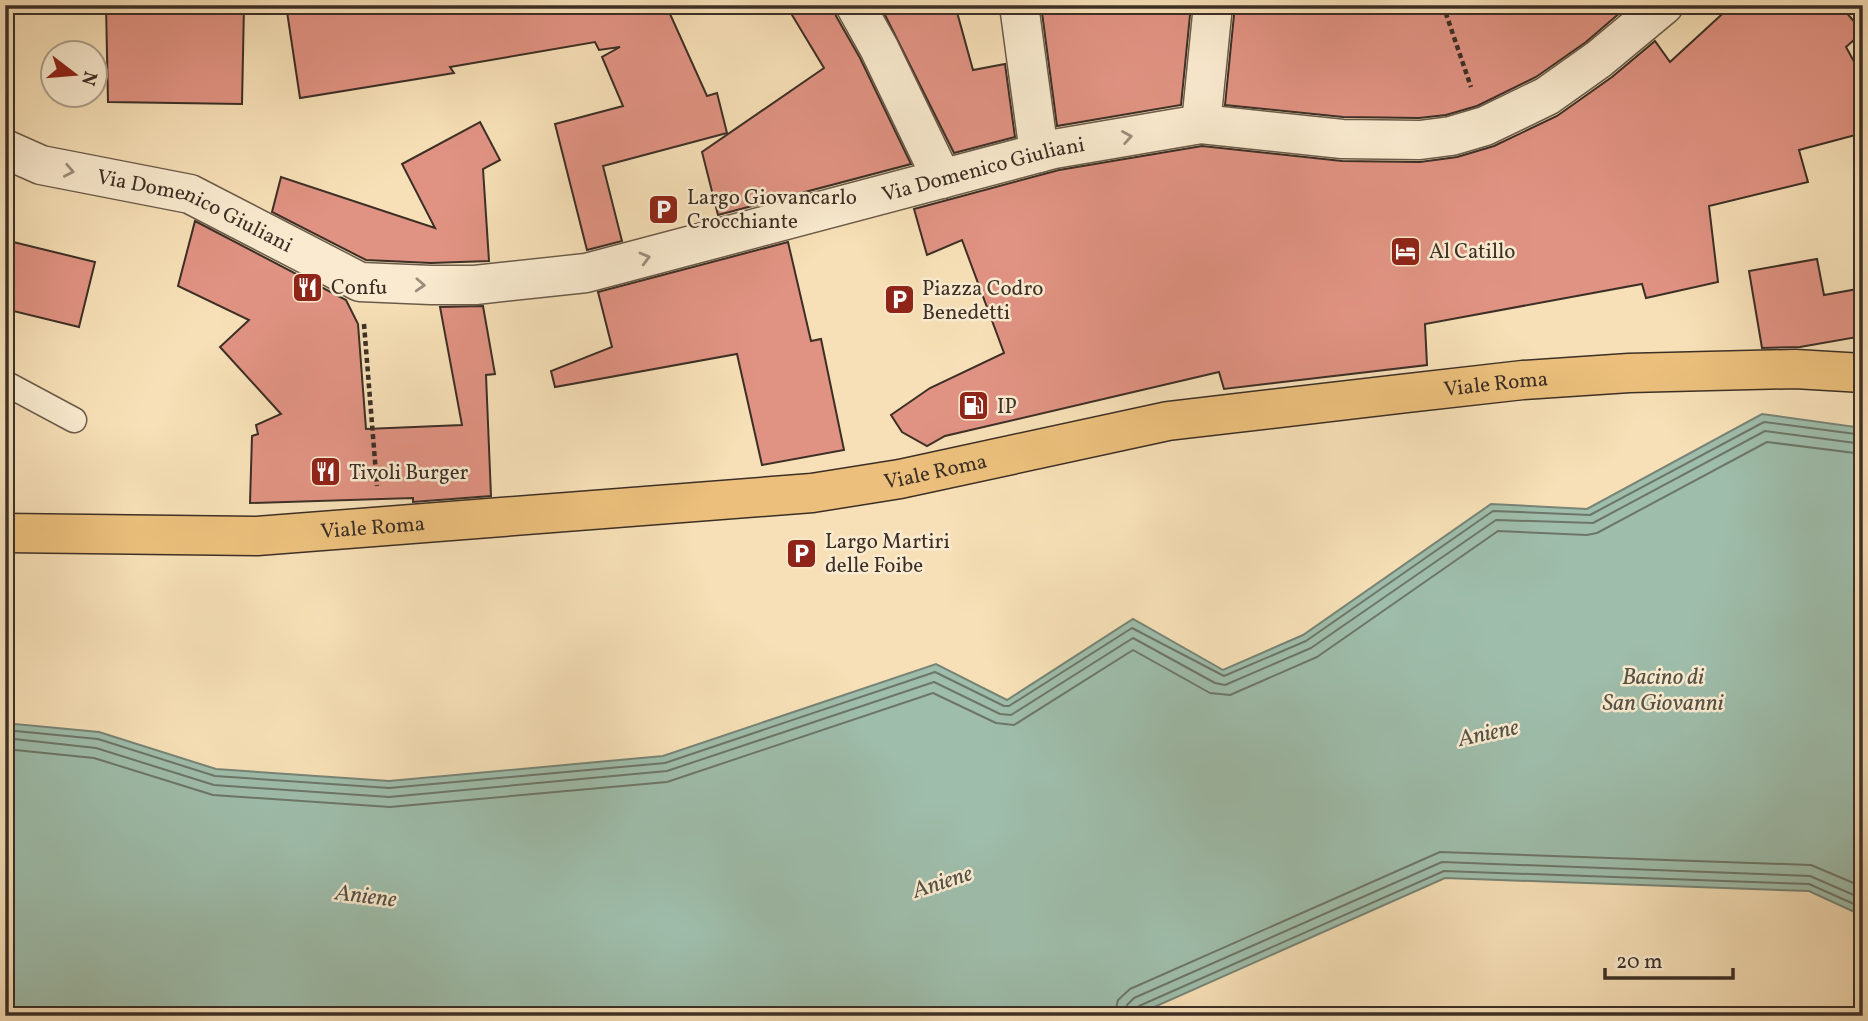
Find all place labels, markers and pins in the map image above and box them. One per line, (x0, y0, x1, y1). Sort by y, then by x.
place label: Largo Giovancarlo Crocchiante (687, 184, 857, 237)
parking icon: Largo Giovancarlo Crocchiante (647, 192, 681, 226)
hotel icon: Al Catillo (1389, 234, 1423, 268)
place label: Al Catillo (1429, 238, 1516, 267)
restaurant icon: Confu (291, 270, 325, 304)
place label: Confu (331, 274, 387, 303)
place label: Piazza Codro Benedetti (922, 275, 1043, 328)
parking icon: Piazza Codro Benedetti (882, 283, 916, 317)
fuel station icon: IP (957, 389, 991, 423)
place label: IP (997, 393, 1017, 422)
restaurant icon: Tivoli Burger (309, 455, 343, 489)
place label: Tivoli Burger (349, 459, 469, 488)
place label: Largo Martiri delle Foibe (825, 528, 950, 581)
parking icon: Largo Martiri delle Foibe (785, 536, 819, 570)

